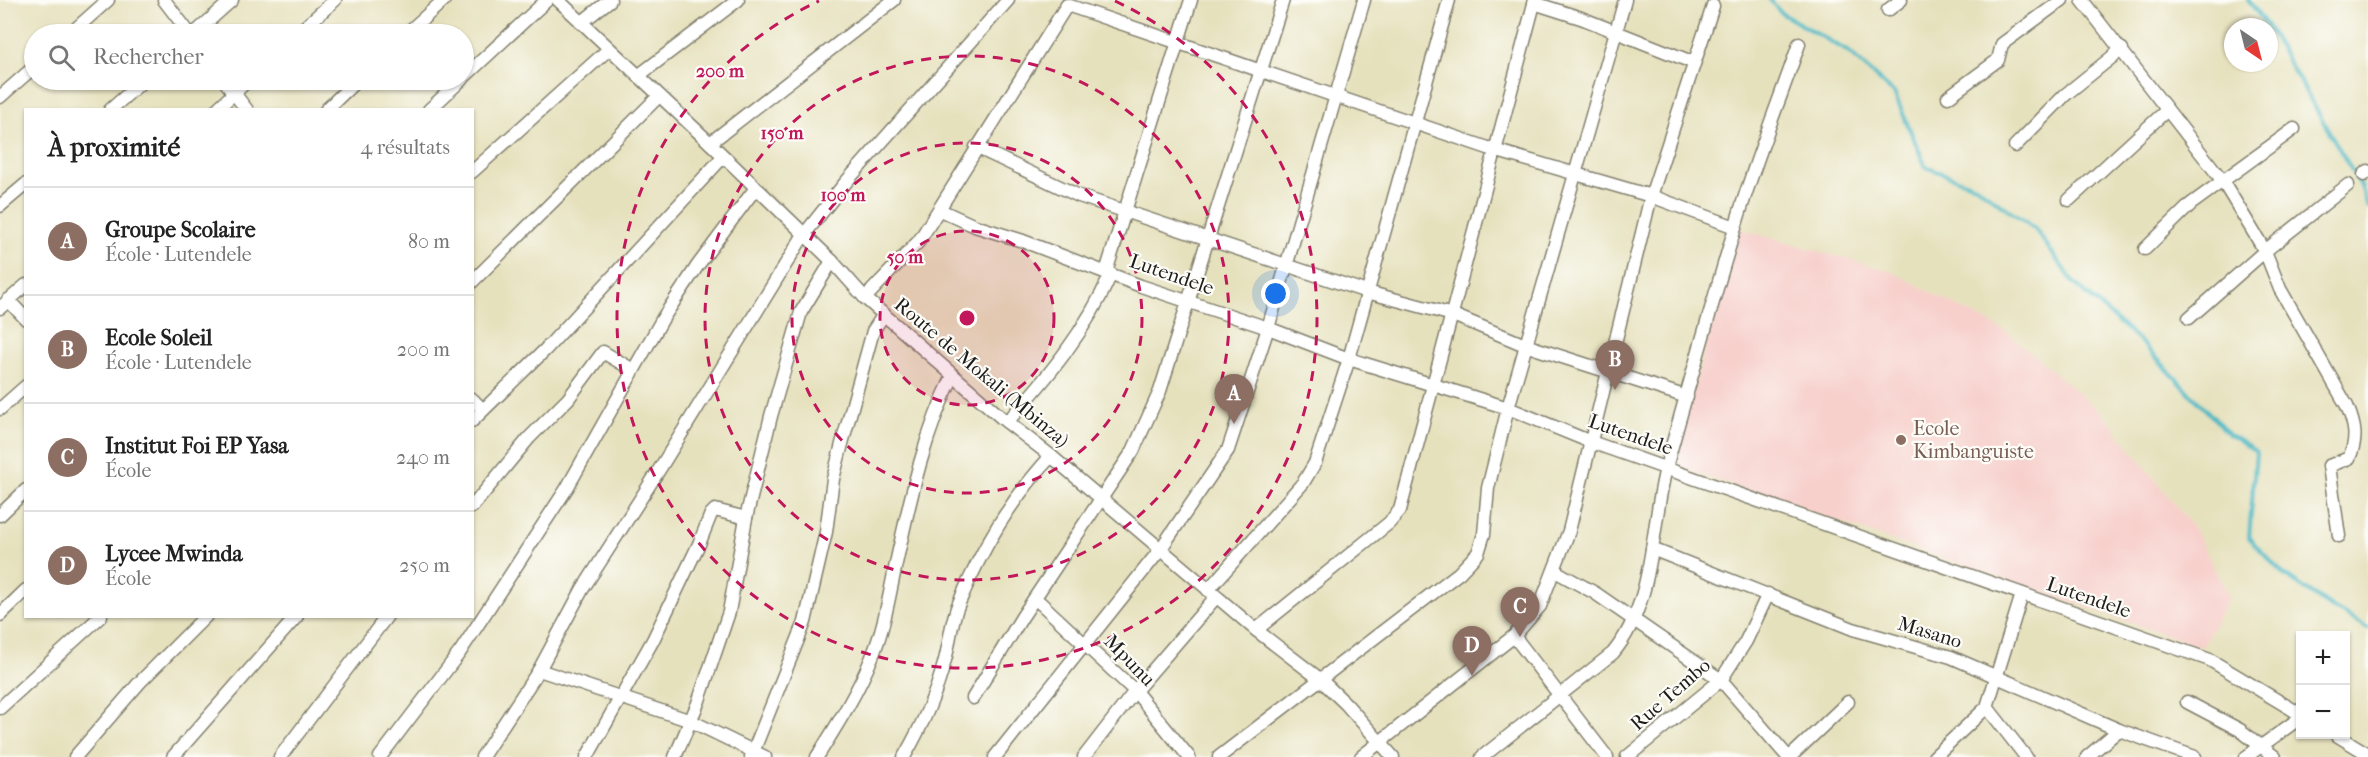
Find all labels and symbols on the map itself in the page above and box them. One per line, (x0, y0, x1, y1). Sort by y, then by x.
north arrow (2224, 18, 2278, 72)
text: 200 m (696, 61, 745, 82)
text: 150 m (761, 123, 804, 144)
text: 100 m (820, 185, 867, 206)
text: 50 m (887, 247, 924, 268)
street label: Lutendele (1127, 249, 1217, 300)
your location (1261, 279, 1290, 308)
street label: Route de Mokali (Mbinza) (890, 293, 1074, 452)
centre of rings (957, 308, 977, 328)
pin: B (1596, 340, 1634, 390)
pin: A (1214, 374, 1254, 424)
street label: Lutendele (1586, 409, 1676, 460)
place label: Ecole Kimbanguiste (1913, 417, 2034, 463)
marker: Ecole Kimbanguiste (1894, 433, 1908, 447)
street label: Lutendele (2044, 572, 2134, 623)
pin: C (1500, 588, 1540, 637)
street label: Masano (1895, 612, 1965, 653)
pin: D (1452, 626, 1492, 676)
street label: Mpunu (1100, 630, 1160, 691)
street label: Rue Tembo (1626, 653, 1715, 735)

